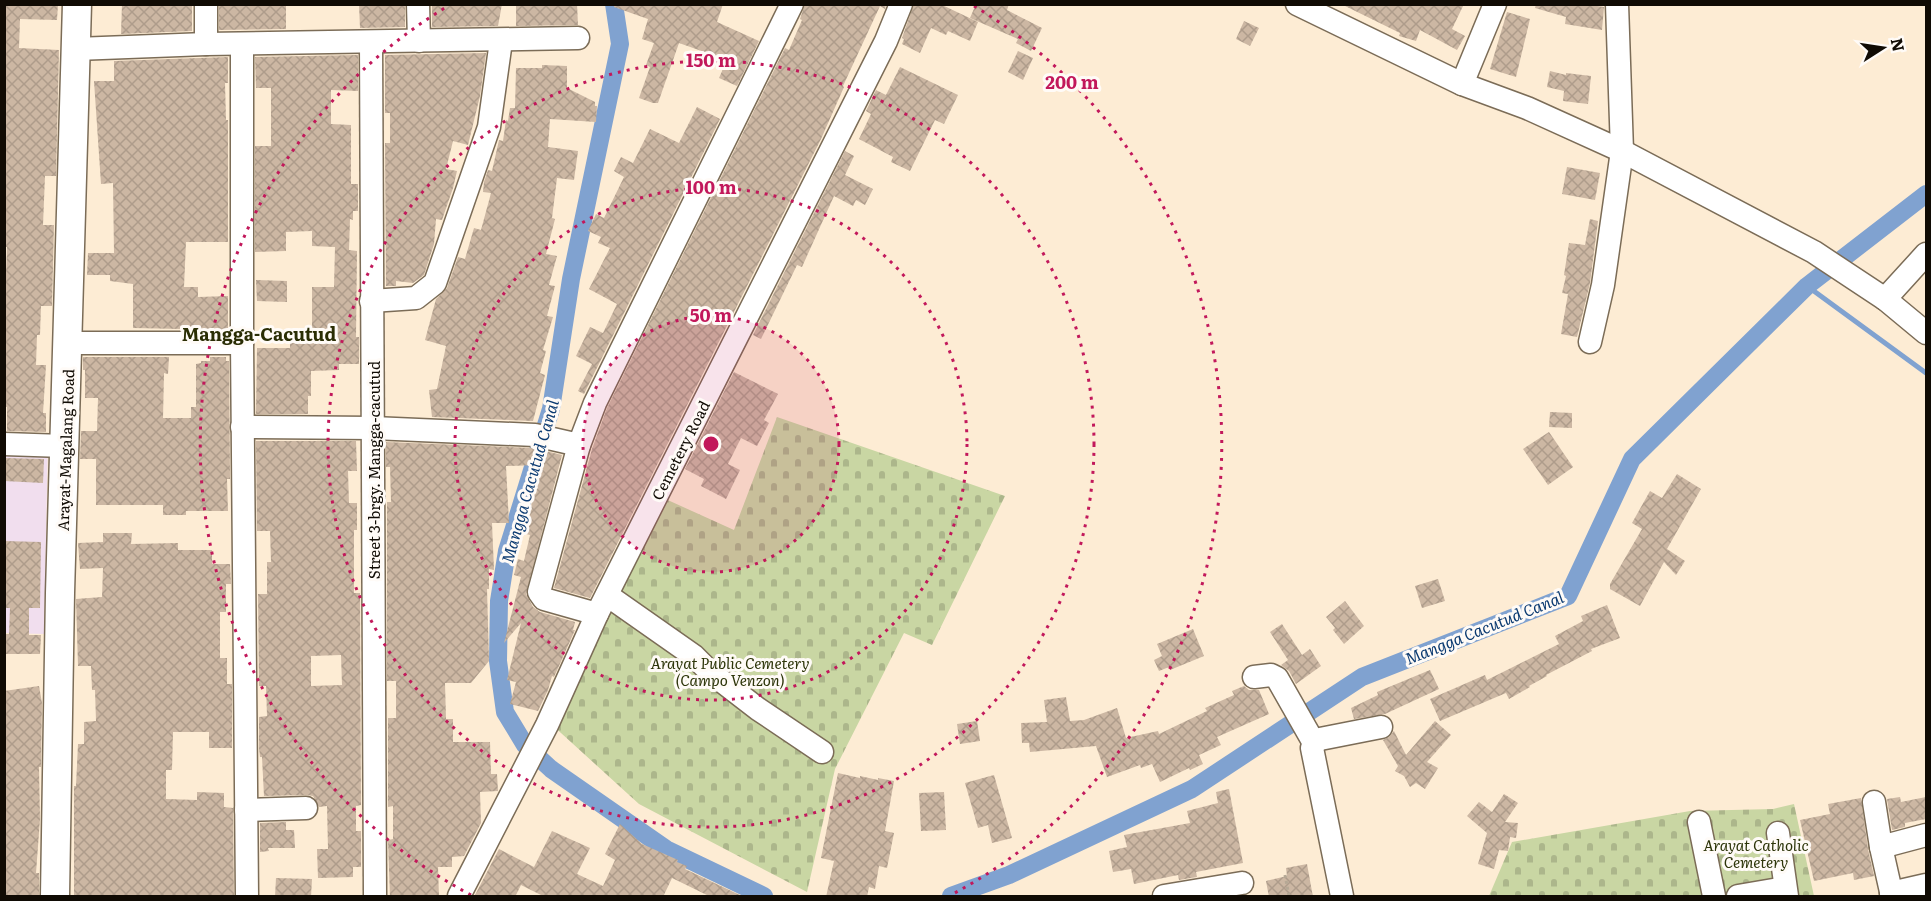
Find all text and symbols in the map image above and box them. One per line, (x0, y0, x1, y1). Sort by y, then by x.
north arrow (1853, 18, 1913, 78)
text: N (1886, 36, 1912, 54)
text: 150 m (686, 46, 736, 73)
text: 200 m (1045, 68, 1099, 95)
text: 100 m (685, 173, 737, 200)
text: 50 m (690, 301, 732, 328)
district label: Mangga-Cacutud (182, 320, 336, 347)
street label: Street 3-brgy. Mangga-cacutud (362, 361, 385, 579)
street label: Arayat-Magalang Road (51, 368, 79, 532)
water label: Mangga Cacutud Canal (494, 396, 564, 565)
street label: Cemetery Road (645, 396, 715, 504)
centre of rings (701, 434, 721, 454)
water label: Mangga Cacutud Canal (1401, 584, 1567, 670)
park label: Arayat Public Cemetery (Campo Venzon) (651, 651, 809, 691)
park label: Arayat Catholic Cemetery (1703, 833, 1809, 873)

